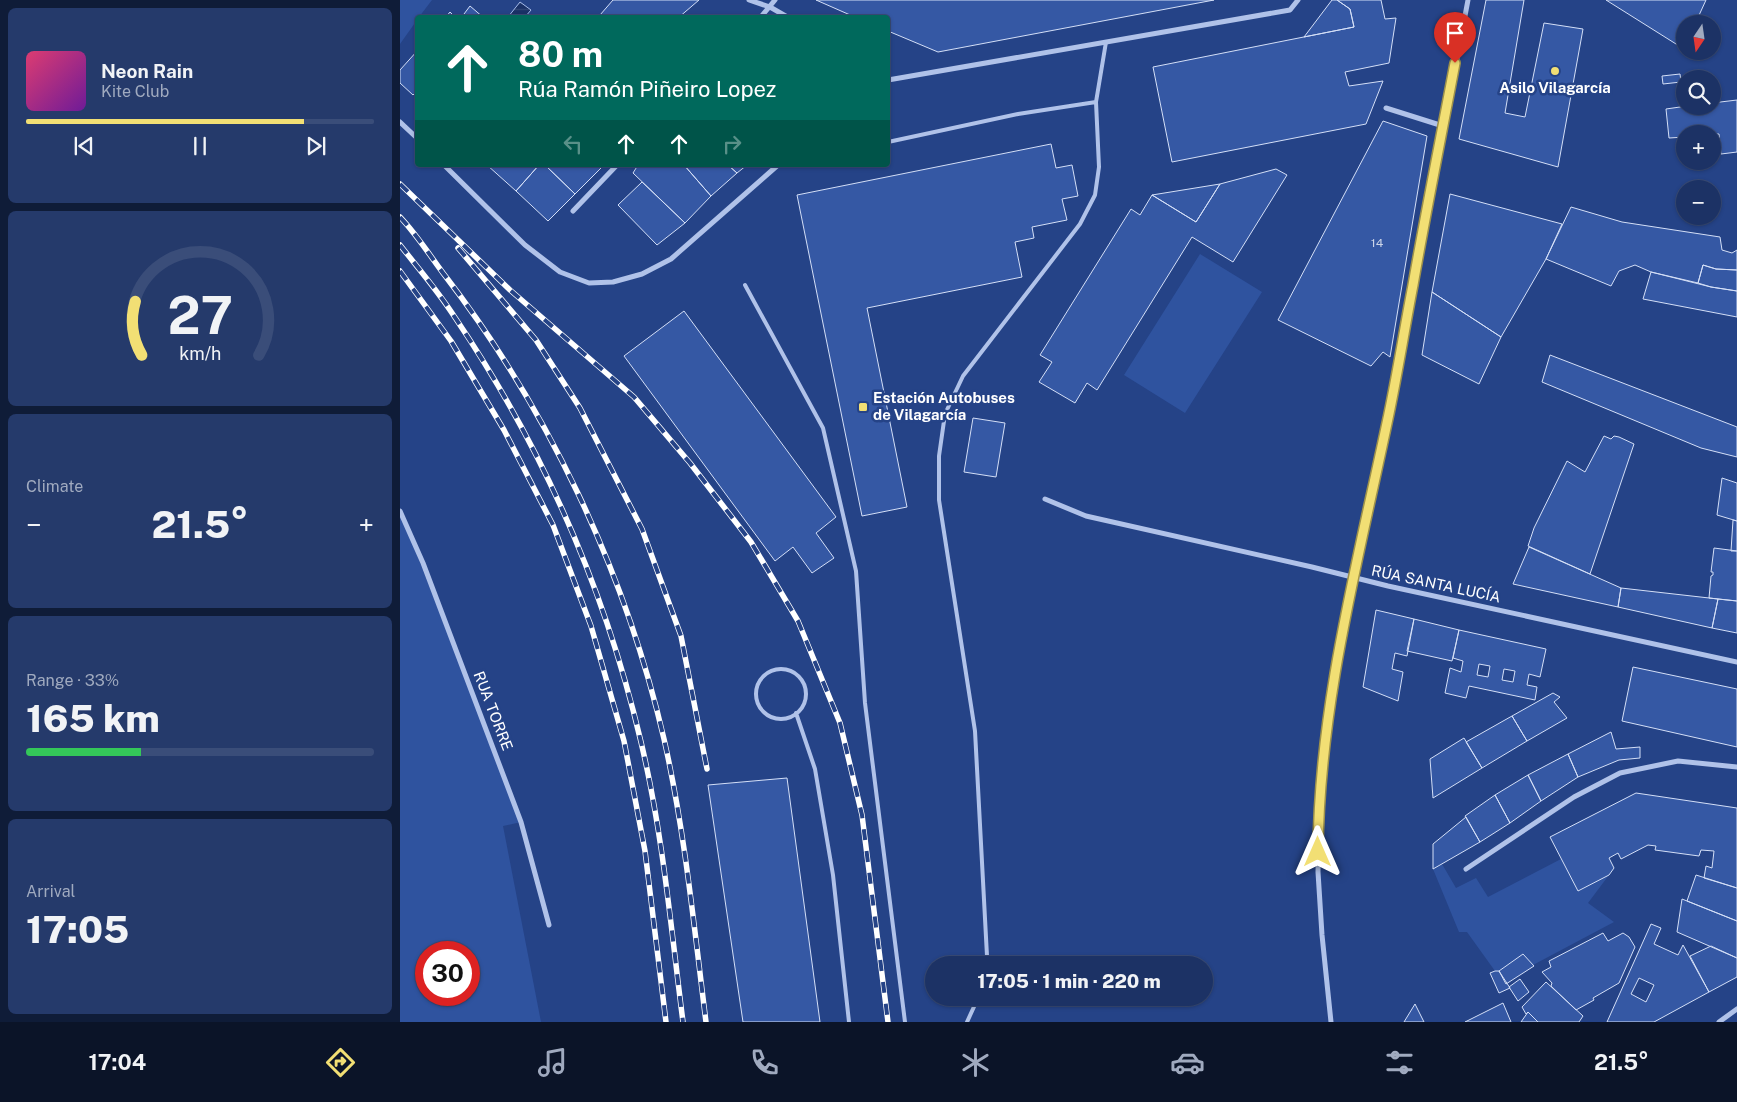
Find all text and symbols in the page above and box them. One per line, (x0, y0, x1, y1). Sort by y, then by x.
pin (1434, 12, 1476, 63)
north arrow (1676, 15, 1721, 60)
map controls (1676, 15, 1721, 225)
icon: arrive (1441, 19, 1469, 47)
text: 80 m (518, 34, 603, 75)
icon: ahead (435, 35, 500, 100)
text: Neon Rain (101, 60, 193, 82)
marker: Asilo Vilagarcía (1549, 65, 1561, 77)
button: search (1676, 70, 1721, 115)
text: Rúa Ramón Piñeiro Lopez (518, 76, 776, 102)
place label: Asilo Vilagarcía (1499, 79, 1611, 96)
text: Kite Club (101, 82, 169, 101)
button: + (1676, 125, 1721, 170)
icon: left (559, 130, 587, 158)
icon: ahead (612, 130, 640, 158)
icon: ahead (665, 130, 693, 158)
icon: right (718, 130, 746, 158)
icon: previous (70, 132, 98, 160)
icon: pause (186, 132, 214, 160)
icon: next (302, 132, 330, 160)
button: − (1676, 180, 1721, 225)
house number: 14 (1371, 236, 1384, 250)
text: 27 (167, 285, 233, 346)
text: km/h (179, 343, 221, 364)
place label: Estación Autobuses de Vilagarcía (873, 389, 1015, 423)
marker: Estación Autobuses de Vilagarcía (857, 401, 869, 413)
text: Climate (26, 477, 83, 496)
text: 21.5° (152, 502, 248, 547)
text: − (26, 508, 42, 541)
text: + (358, 508, 374, 541)
street label: RÚA SANTA LUCÍA (1370, 561, 1503, 606)
street label: RUA TORRE (471, 669, 516, 753)
text: Range · 33% (26, 671, 119, 690)
text: 165 km (26, 696, 160, 741)
position arrow (1291, 825, 1343, 877)
text: Arrival (26, 882, 75, 901)
text: 17:05 (26, 907, 129, 952)
speed limit sign: 30 (415, 941, 480, 1006)
text: 17:05 · 1 min · 220 m (977, 970, 1161, 992)
icon: directions (323, 1045, 358, 1080)
icon: music (535, 1045, 570, 1080)
icon: phone (747, 1045, 782, 1080)
icon: climate (958, 1045, 993, 1080)
icon: car (1170, 1045, 1205, 1080)
icon: filters (1382, 1045, 1417, 1080)
text: 17:04 (88, 1049, 146, 1075)
text: 21.5° (1594, 1049, 1649, 1075)

